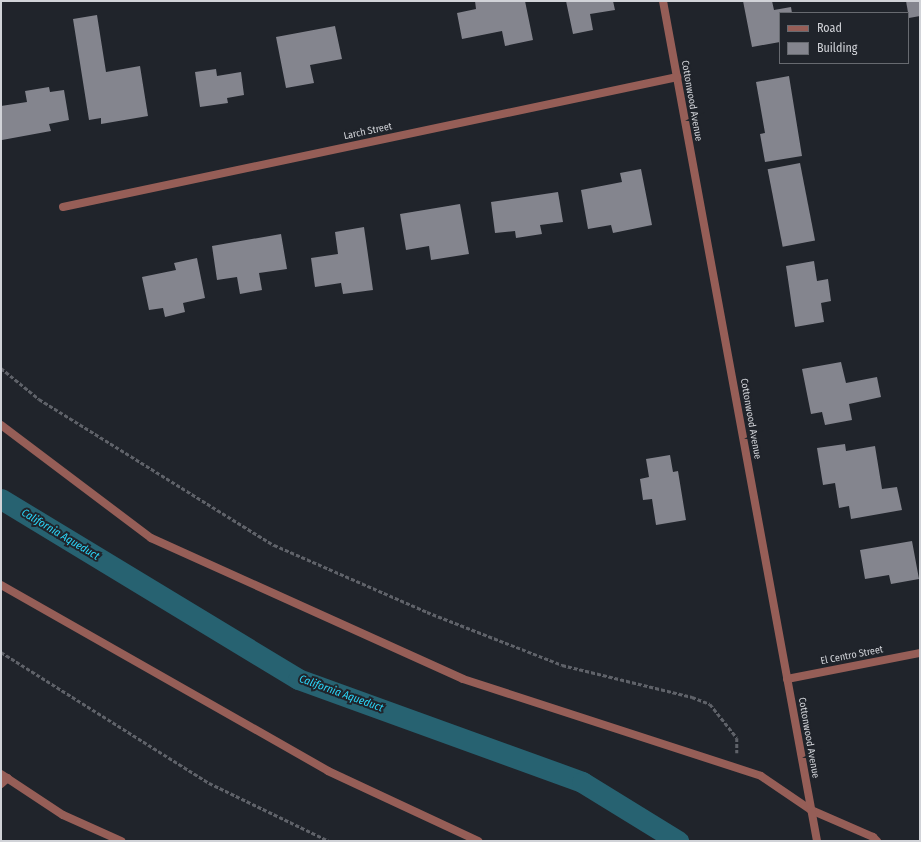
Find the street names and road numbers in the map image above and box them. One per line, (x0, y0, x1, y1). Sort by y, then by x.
street label: Cottonwood Avenue (678, 60, 704, 142)
street label: Larch Street (343, 121, 393, 143)
street label: Cottonwood Avenue (737, 378, 763, 460)
street label: El Centro Street (820, 644, 884, 668)
street label: Cottonwood Avenue (795, 697, 821, 779)

